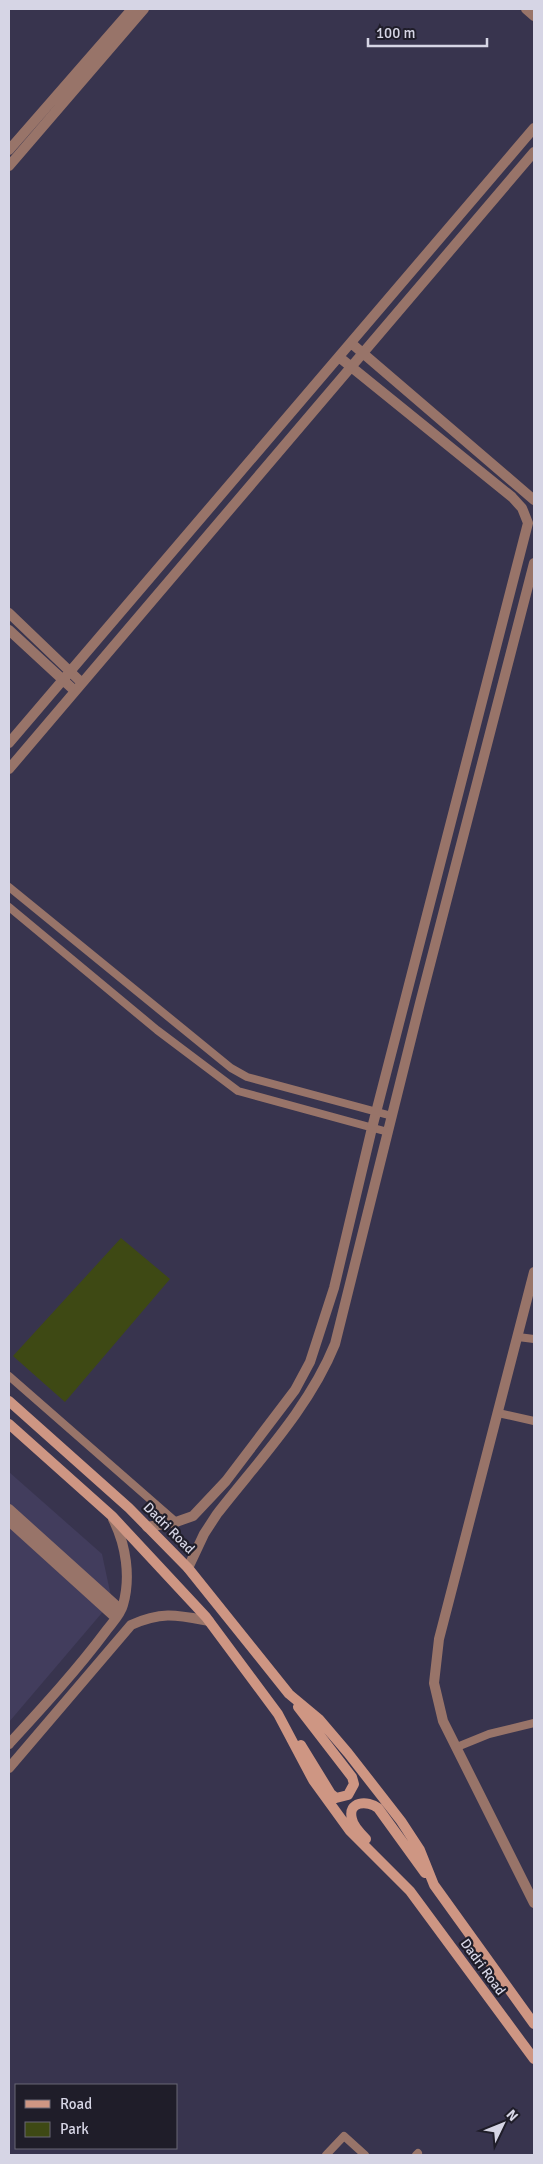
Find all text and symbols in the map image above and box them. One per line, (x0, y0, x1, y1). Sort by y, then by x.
scale bar (368, 15, 487, 47)
text: 100 m (376, 24, 416, 42)
street label: Dadri Road (140, 1499, 198, 1557)
street label: Dadri Road (457, 1935, 509, 1999)
legend (15, 2084, 178, 2149)
text: Road (60, 2095, 92, 2113)
north arrow (478, 2099, 528, 2149)
text: N (503, 2106, 522, 2125)
text: Park (60, 2120, 89, 2138)

